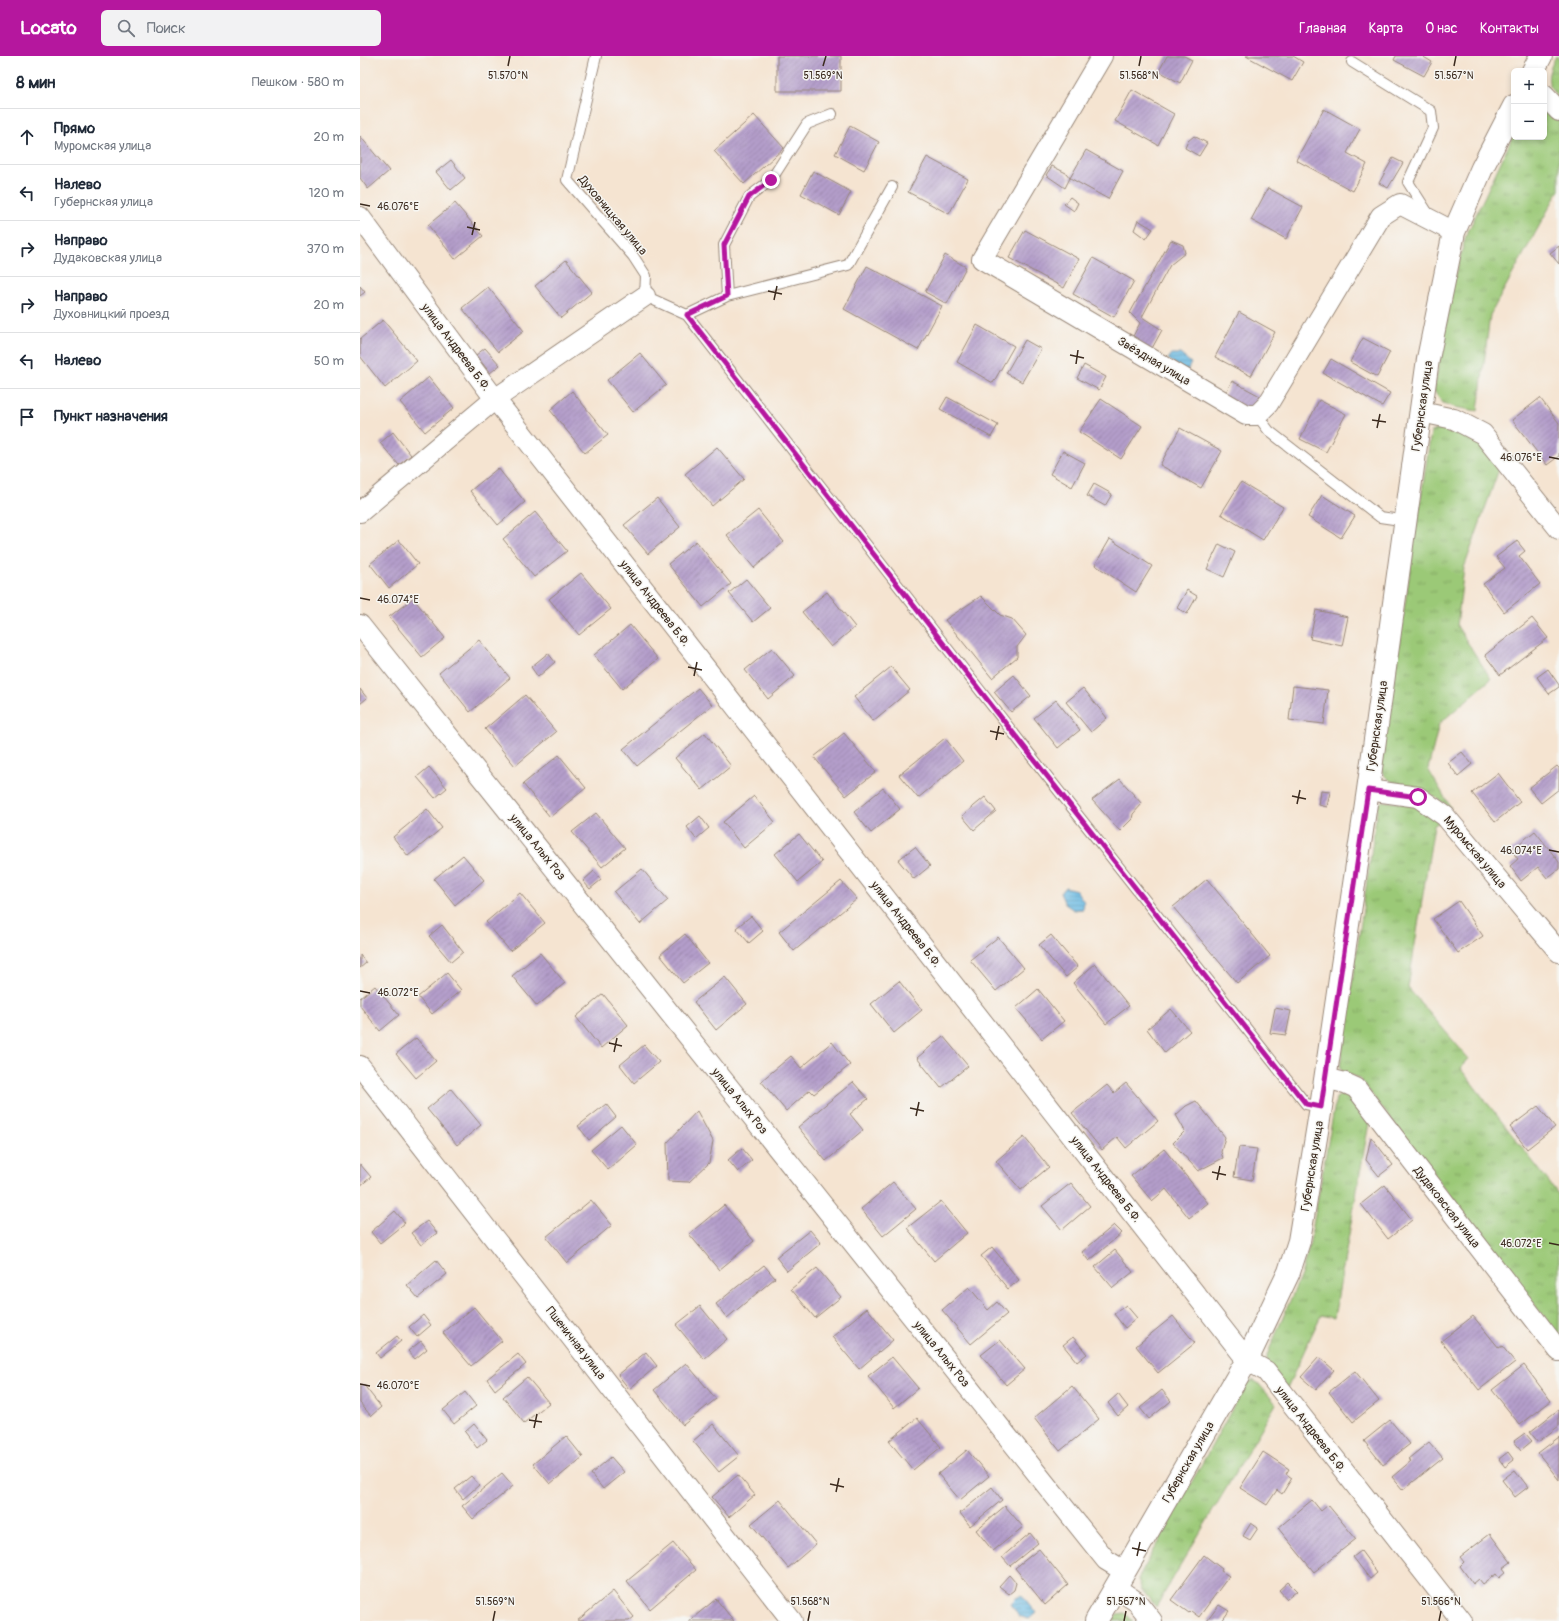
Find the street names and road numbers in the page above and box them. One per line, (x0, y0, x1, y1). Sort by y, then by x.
street label: Духовницкая улица (574, 172, 651, 259)
street label: улица Андреева Б.Ф. (417, 300, 493, 394)
street label: Звёздная улица (1115, 334, 1193, 389)
street label: Губернская улица (1409, 359, 1436, 452)
street label: улица Андреева Б.Ф. (616, 556, 693, 650)
street label: Губернская улица (1364, 679, 1391, 772)
street label: улица Алых Роз (506, 810, 569, 884)
street label: Муромская улица (1440, 813, 1509, 892)
street label: улица Андреева Б.Ф. (867, 877, 944, 971)
street label: улица Алых Роз (708, 1064, 771, 1138)
street label: Губернская улица (1298, 1119, 1327, 1212)
street label: улица Андреева Б.Ф. (1067, 1132, 1144, 1226)
street label: Дудаковская улица (1409, 1163, 1483, 1252)
street label: Пшеничная улица (542, 1304, 609, 1383)
street label: улица Алых Роз (910, 1317, 973, 1391)
street label: улица Андреева Б.Ф. (1272, 1382, 1349, 1476)
street label: Губернская улица (1159, 1419, 1218, 1506)

